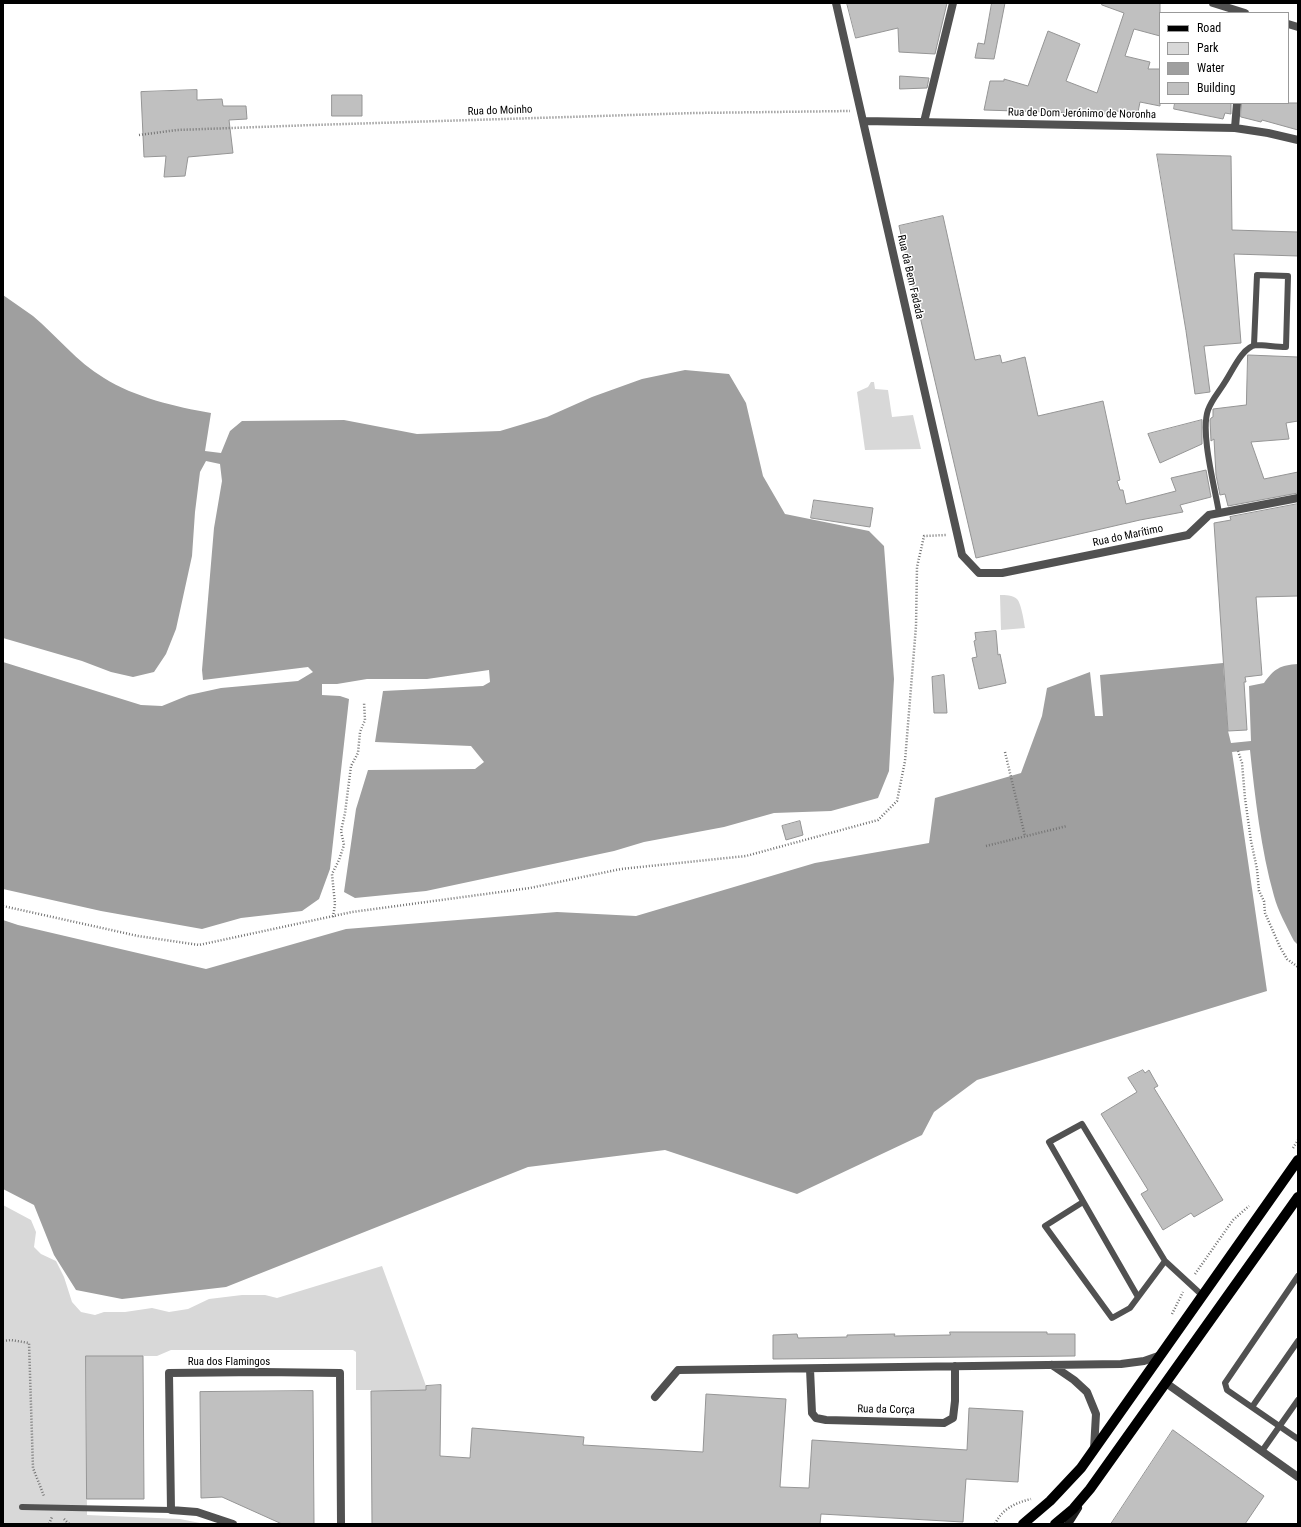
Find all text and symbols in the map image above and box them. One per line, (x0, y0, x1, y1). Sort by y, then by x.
legend (1159, 12, 1289, 104)
text: Road (1197, 21, 1221, 35)
text: Park (1197, 41, 1218, 55)
text: Water (1197, 61, 1225, 75)
text: Building (1197, 81, 1235, 95)
street label: Rua do Moinho (467, 103, 533, 119)
street label: Rua de Dom Jerónimo de Noronha (1008, 106, 1156, 122)
street label: Rua da Bem Fadada (894, 234, 926, 320)
street label: Rua do Marítimo (1092, 522, 1164, 550)
street label: Rua dos Flamingos (188, 1355, 270, 1369)
street label: Rua da Corça (857, 1403, 915, 1417)

